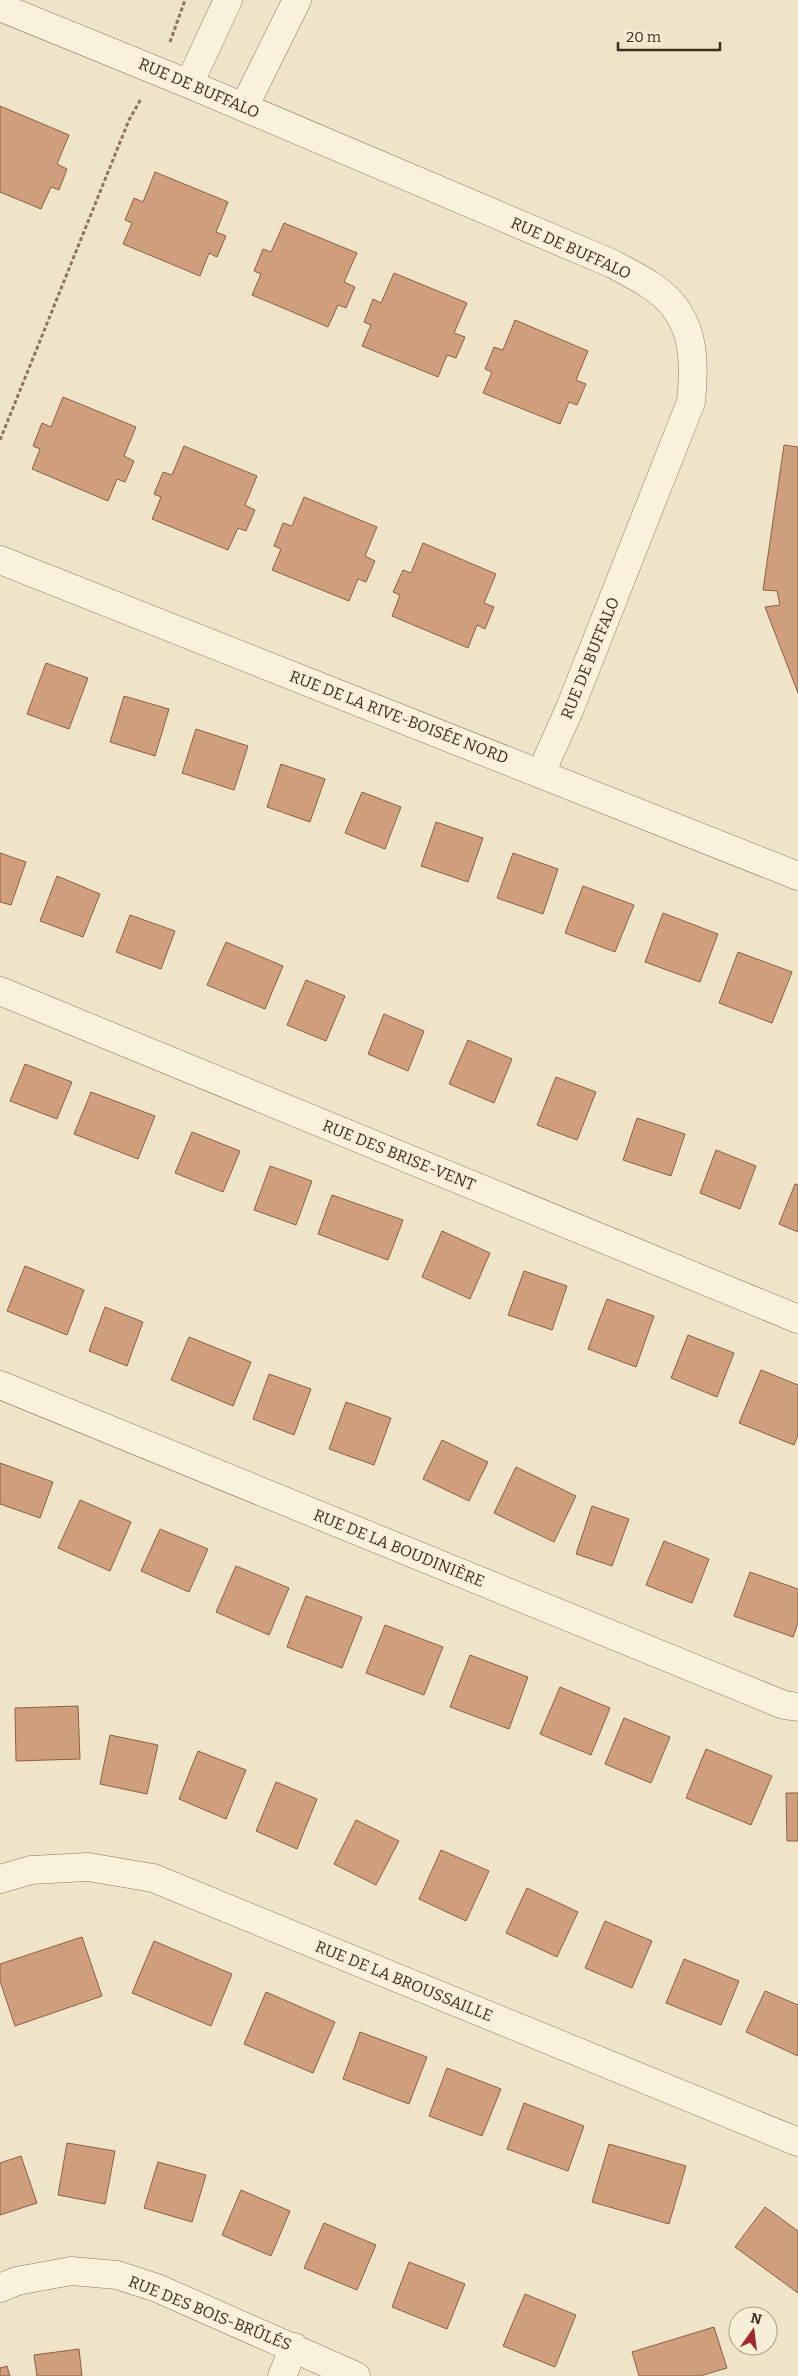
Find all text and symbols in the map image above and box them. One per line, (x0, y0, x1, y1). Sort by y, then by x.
scale bar (618, 20, 720, 52)
text: 20 m (626, 28, 662, 46)
street label: RUE DE BUFFALO (136, 54, 262, 122)
street label: RUE DE BUFFALO (508, 213, 634, 283)
street label: RUE DE BUFFALO (557, 594, 623, 722)
street label: RUE DE LA RIVE-BOISÉE NORD (287, 665, 512, 768)
street label: RUE DES BRISE-VENT (320, 1116, 478, 1194)
street label: RUE DE LA BOUDINIÈRE (311, 1504, 488, 1591)
street label: RUE DE LA BROUSSAILLE (312, 1937, 496, 2025)
street label: RUE DES BOIS-BRÛLÉS (126, 2271, 295, 2354)
north arrow (728, 2306, 778, 2356)
text: N (749, 2309, 764, 2328)

